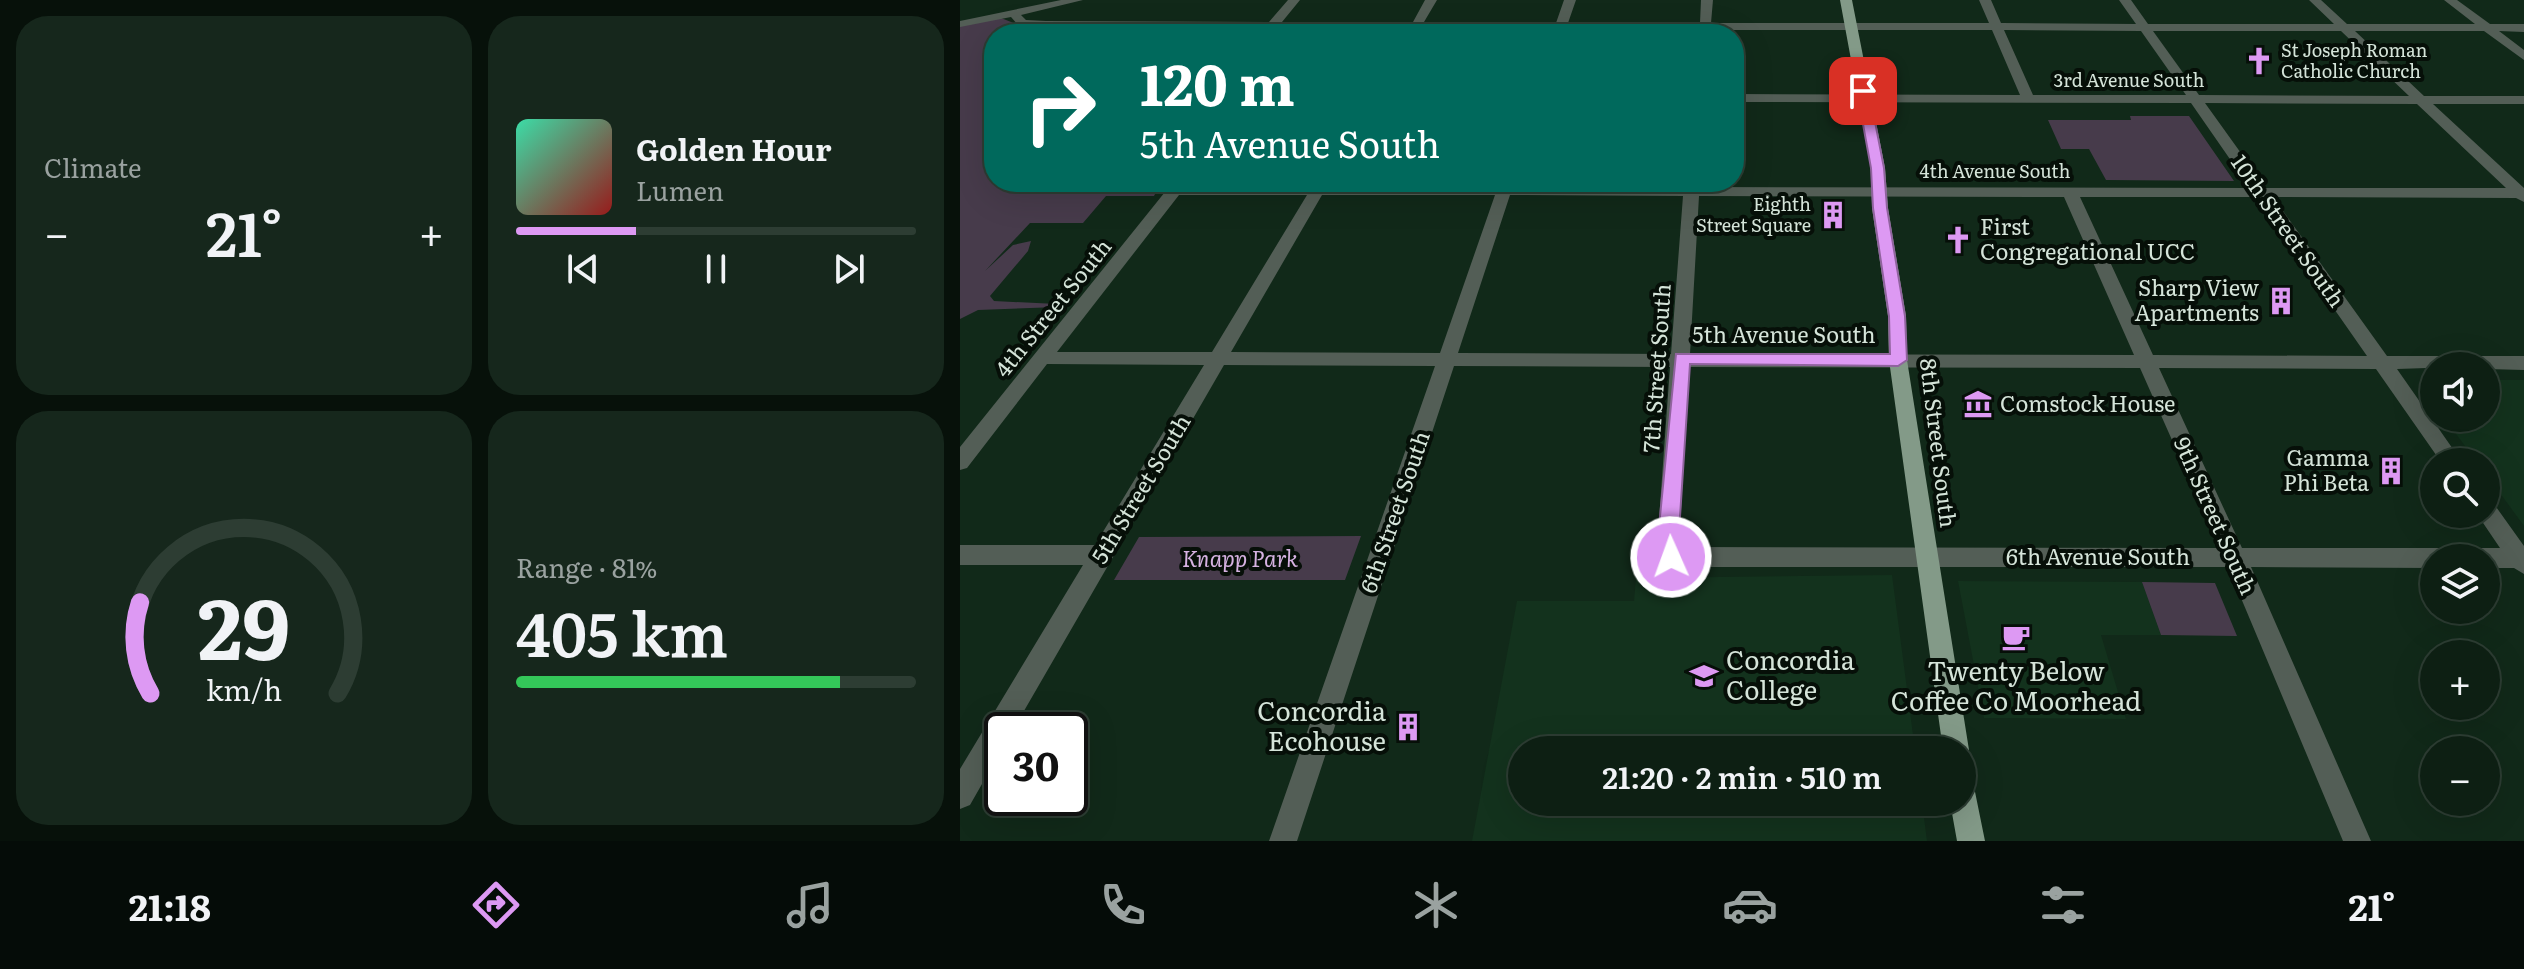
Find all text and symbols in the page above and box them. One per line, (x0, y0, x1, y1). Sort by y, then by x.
place label: St Joseph Roman Catholic Church (2281, 36, 2428, 84)
text: 120 m (1140, 40, 1295, 123)
church icon: St Joseph Roman Catholic Church (2244, 46, 2274, 76)
icon: right (1008, 56, 1112, 160)
pin (1829, 57, 1897, 125)
street label: 3rd Avenue South (2054, 66, 2204, 93)
icon: arrive (1841, 69, 1885, 113)
text: 5th Avenue South (1140, 116, 1440, 169)
text: Golden Hour (636, 126, 831, 170)
text: Climate (44, 147, 142, 186)
street label: 10th Street South (2224, 147, 2354, 313)
street label: 4th Avenue South (1920, 157, 2070, 184)
text: Lumen (636, 170, 724, 209)
text: 21° (206, 186, 282, 275)
place label: Eighth Street Square (1696, 190, 1811, 238)
text: − (44, 198, 70, 264)
text: + (418, 198, 444, 264)
building icon: Eighth Street Square (1818, 200, 1848, 230)
place label: First Congregational UCC (1980, 209, 2195, 267)
church icon: First Congregational UCC (1943, 225, 1973, 255)
street label: 4th Street South (986, 231, 1118, 384)
icon: previous (561, 247, 605, 291)
icon: pause (694, 247, 738, 291)
icon: next (827, 247, 871, 291)
place label: Sharp View Apartments (2135, 270, 2259, 328)
street label: 7th Street South (1633, 282, 1678, 453)
building icon: Sharp View Apartments (2266, 286, 2296, 316)
street label: 5th Avenue South (1692, 317, 1876, 350)
map controls (2420, 352, 2500, 816)
button: sound (2420, 352, 2500, 432)
street label: 8th Street South (1913, 356, 1966, 529)
place label: Comstock House (2000, 386, 2176, 419)
museum icon: Comstock House (1963, 389, 1993, 419)
street label: 5th Street South (1082, 407, 1197, 569)
street label: 6th Street South (1350, 426, 1437, 597)
street label: 9th Street South (2167, 431, 2266, 599)
place label: Gamma Phi Beta (2283, 440, 2369, 498)
button: search (2420, 448, 2500, 528)
building icon: Gamma Phi Beta (2376, 456, 2406, 486)
position arrow (1629, 515, 1713, 599)
street label: 6th Avenue South (2006, 539, 2190, 572)
park label: Knapp Park (1182, 541, 1298, 574)
button: layers (2420, 544, 2500, 624)
text: Range · 81% (516, 547, 657, 586)
text: 29 (198, 561, 290, 685)
text: 405 km (516, 586, 728, 675)
cafe icon: Twenty Below Coffee Co Moorhead (2001, 622, 2031, 652)
place label: Concordia College (1726, 639, 1855, 708)
button: + (2420, 640, 2500, 720)
place label: Twenty Below Coffee Co Moorhead (1891, 650, 2141, 719)
school or university icon: Concordia College (1689, 661, 1719, 691)
text: km/h (206, 667, 282, 710)
place label: Concordia Ecohouse (1257, 690, 1386, 759)
speed limit sign: 30 (984, 712, 1088, 816)
building icon: Concordia Ecohouse (1393, 712, 1423, 742)
button: − (2420, 736, 2500, 816)
text: 21:20 · 2 min · 510 m (1602, 754, 1882, 798)
icon: directions (468, 877, 524, 933)
icon: music (782, 877, 838, 933)
icon: phone (1095, 877, 1151, 933)
icon: climate (1408, 877, 1464, 933)
icon: car (1722, 877, 1778, 933)
icon: filters (2035, 877, 2091, 933)
text: 21:18 (129, 879, 211, 932)
text: 21° (2348, 879, 2395, 932)

